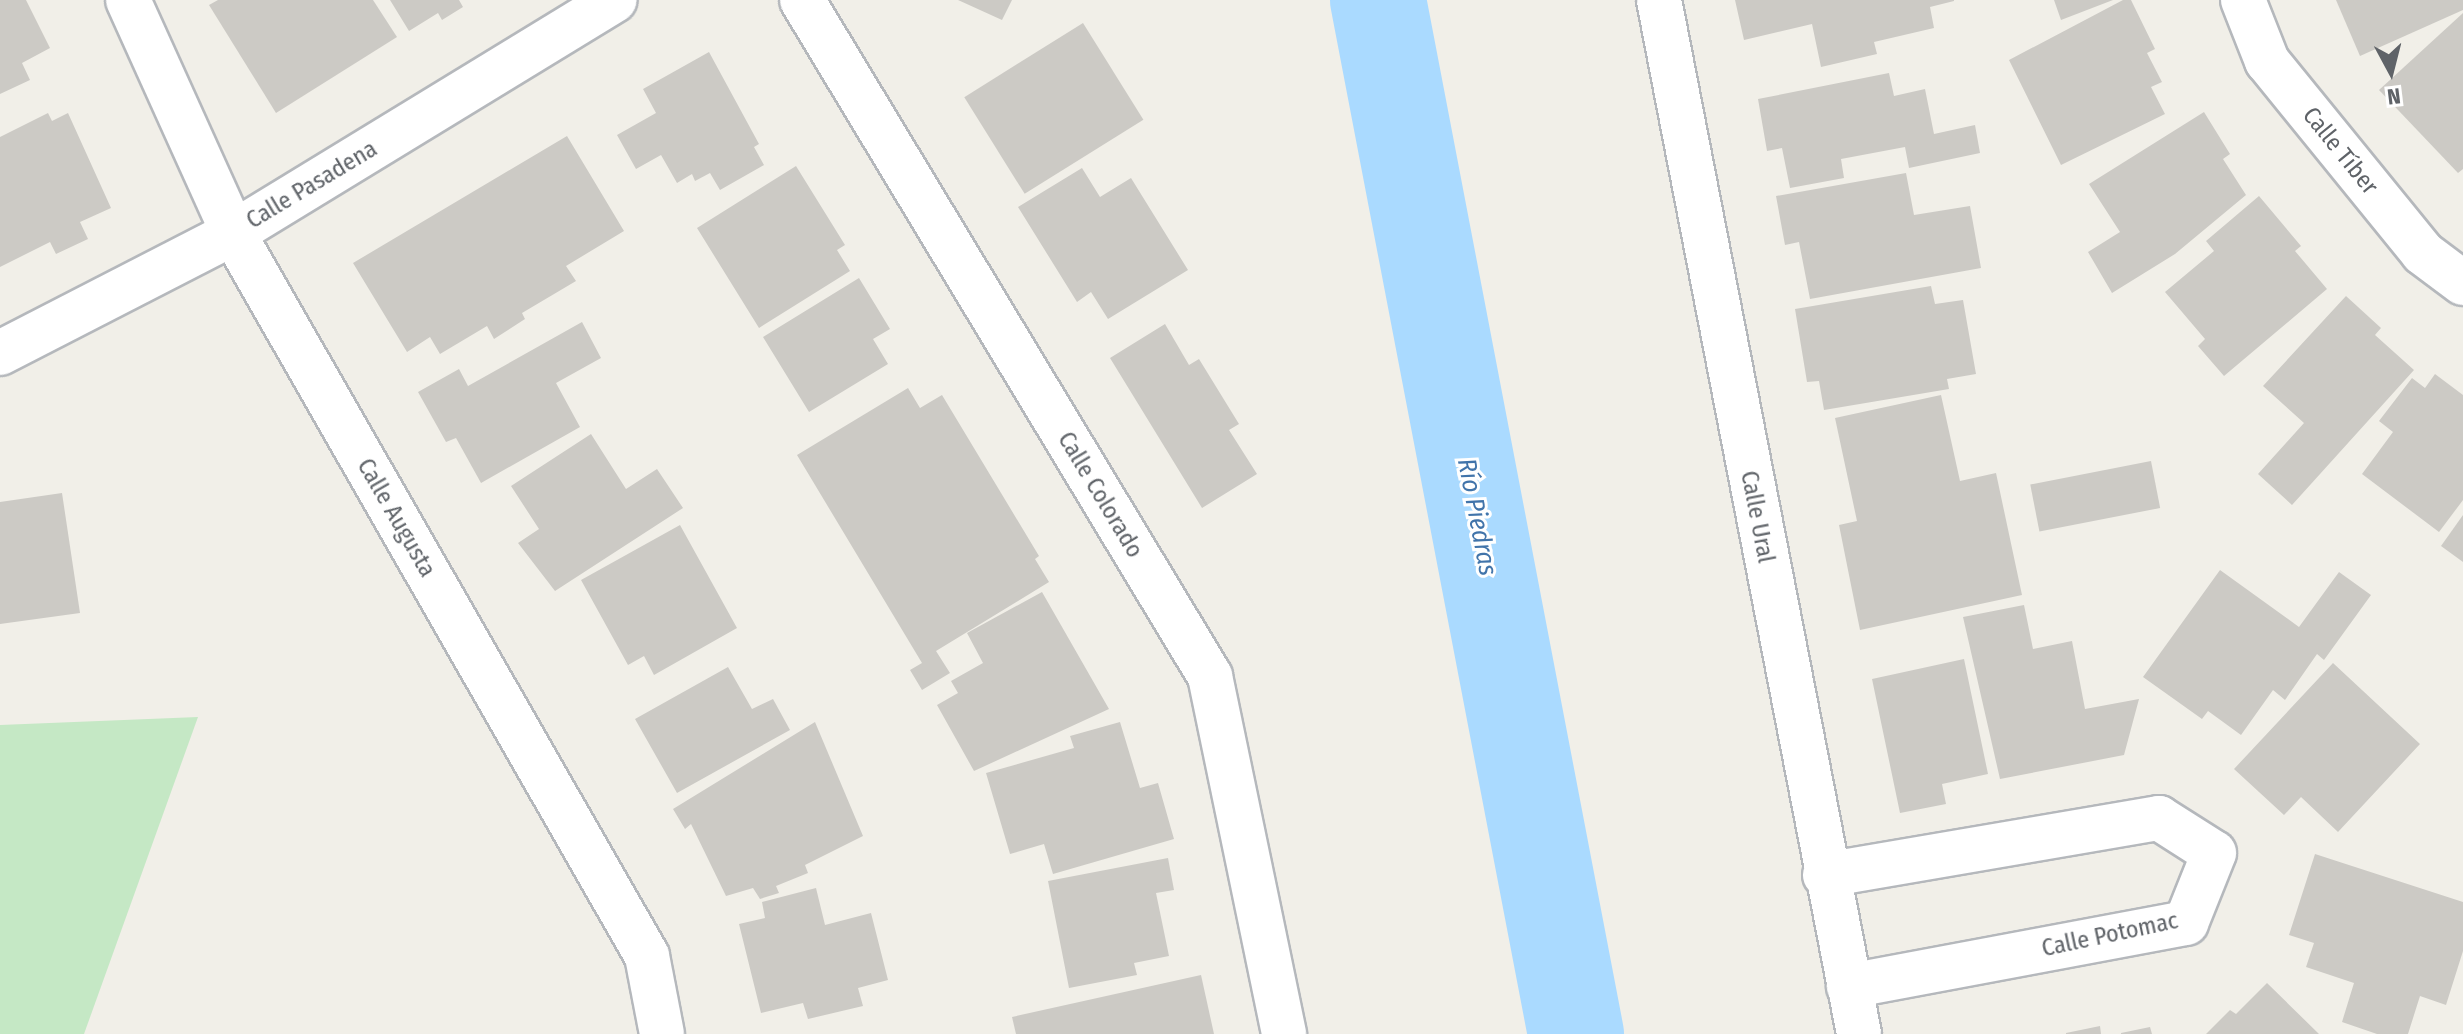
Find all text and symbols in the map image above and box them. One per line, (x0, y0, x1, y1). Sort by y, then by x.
north arrow (2351, 32, 2431, 112)
text: N (2386, 82, 2402, 111)
street label: Calle Tíber (2296, 102, 2384, 200)
street label: Calle Pasadena (241, 135, 383, 235)
street label: Calle Colorado (1051, 427, 1149, 563)
street label: Calle Augusta (351, 454, 441, 582)
water label: Río Piedras (1450, 456, 1504, 578)
street label: Calle Ural (1734, 469, 1780, 565)
street label: Calle Potomac (2039, 907, 2181, 963)

